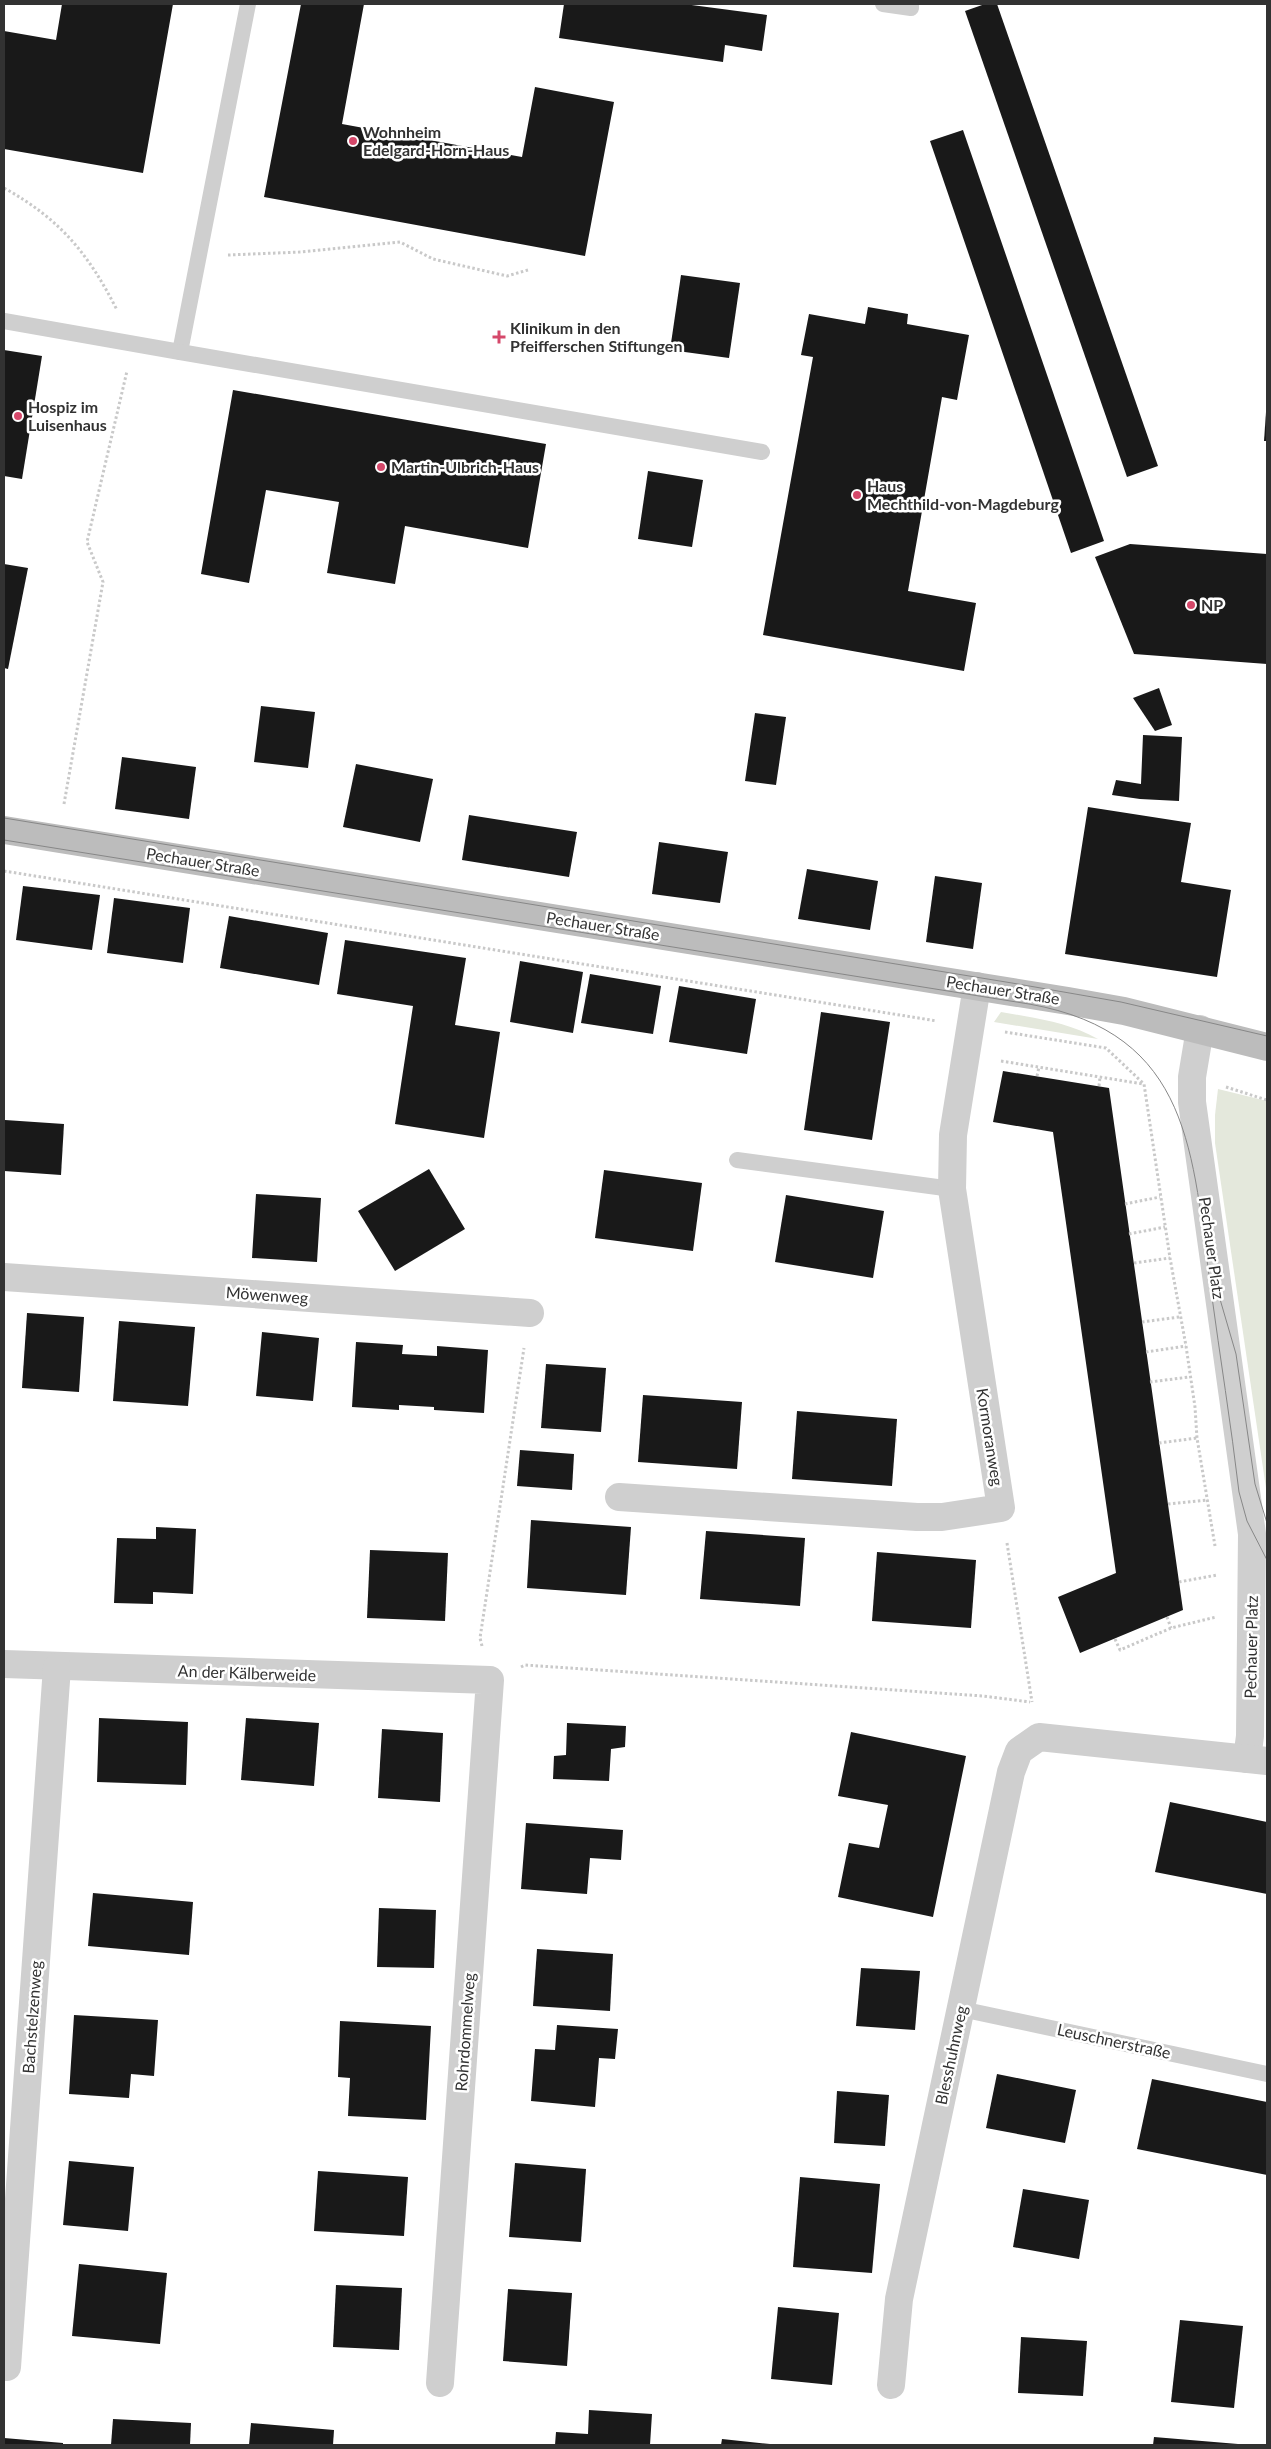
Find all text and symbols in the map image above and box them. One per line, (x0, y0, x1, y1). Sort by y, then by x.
place label: Wohnheim Edelgard-Horn-Haus (363, 122, 509, 159)
marker: Wohnheim Edelgard-Horn-Haus (347, 135, 359, 147)
place label: Klinikum in den Pfeifferschen Stiftungen (510, 318, 682, 355)
marker: Klinikum in den Pfeifferschen Stiftungen (492, 330, 506, 344)
place label: Hospiz im Luisenhaus (28, 397, 107, 434)
marker: Hospiz im Luisenhaus (12, 410, 24, 422)
place label: Martin-Ulbrich-Haus (391, 457, 539, 476)
marker: Martin-Ulbrich-Haus (375, 461, 387, 473)
place label: Haus Mechthild-von-Magdeburg (867, 476, 1059, 513)
marker: Haus Mechthild-von-Magdeburg (851, 489, 863, 501)
place label: NP (1201, 595, 1223, 614)
marker: NP (1185, 599, 1197, 611)
street label: Pechauer Straße (145, 843, 261, 880)
street label: Pechauer Straße (545, 907, 661, 944)
street label: Pechauer Straße (945, 971, 1061, 1008)
street label: Pechauer Platz (1196, 1195, 1229, 1300)
street label: Möwenweg (225, 1282, 309, 1307)
street label: Kormoranweg (973, 1387, 1008, 1487)
street label: Pechauer Platz (1240, 1595, 1261, 1699)
street label: An der Kälberweide (177, 1661, 317, 1684)
street label: Bachstelzenweg (18, 1960, 45, 2074)
street label: Rohrdommelweg (451, 1972, 478, 2092)
street label: Blesshuhnweg (931, 2003, 970, 2106)
street label: Leuschnerstraße (1056, 2019, 1173, 2062)

